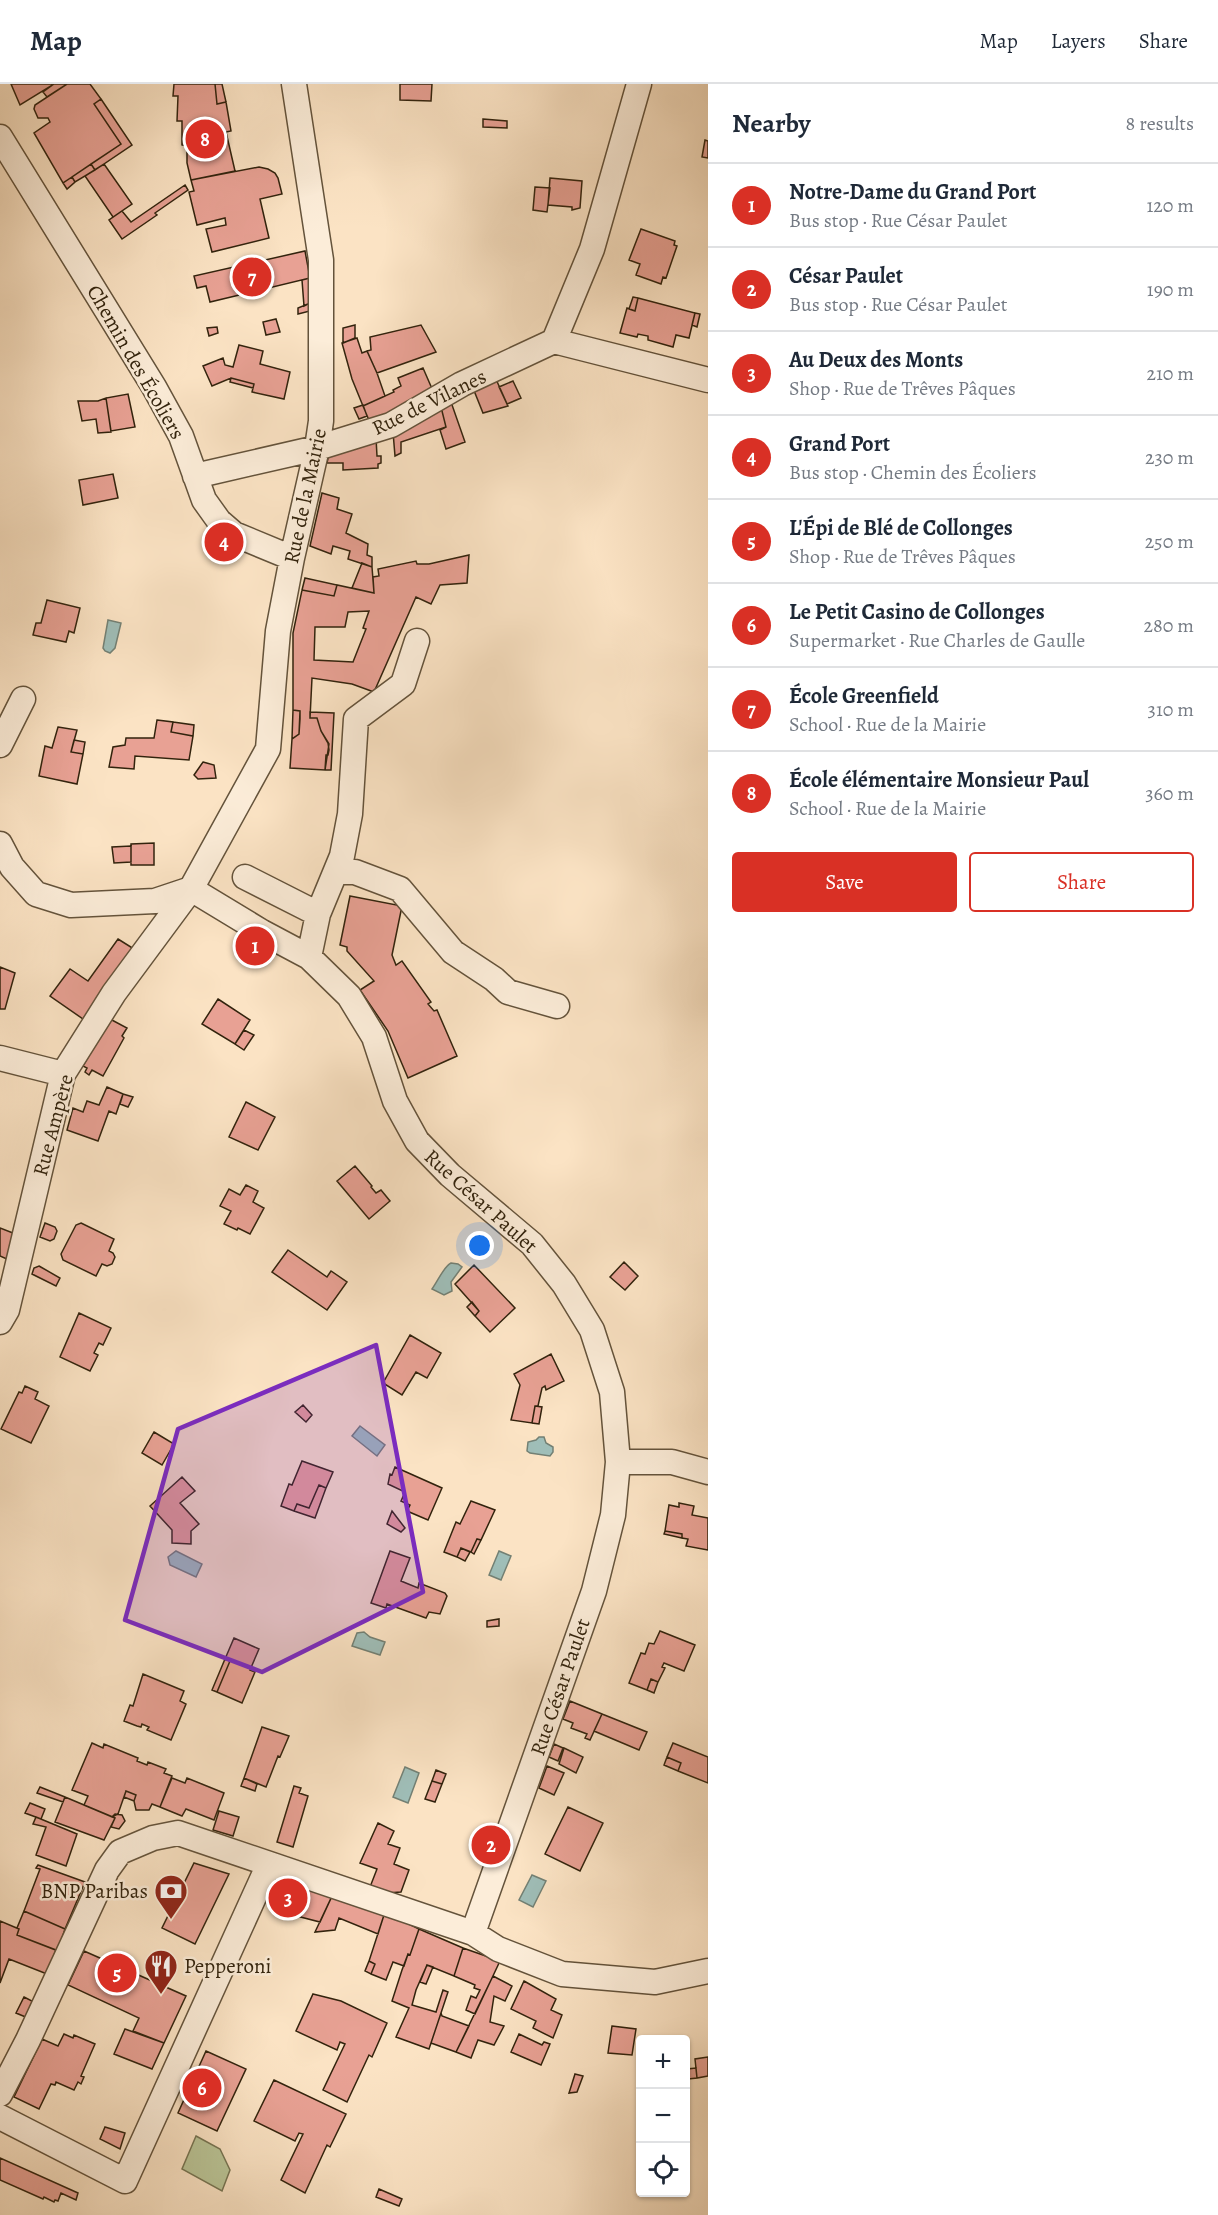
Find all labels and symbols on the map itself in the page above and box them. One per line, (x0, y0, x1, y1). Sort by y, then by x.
pin: 8 (186, 116, 224, 162)
pin: 7 (232, 254, 272, 300)
street label: Chemin des Écoliers (80, 280, 192, 444)
street label: Rue de Vilanes (367, 362, 491, 442)
street label: Rue de la Mairie (277, 426, 333, 566)
pin: 4 (204, 520, 244, 564)
pin: 1 (236, 924, 274, 968)
street label: Rue Ampère (26, 1071, 80, 1179)
street label: Rue César Paulet (418, 1143, 544, 1259)
your location (465, 1231, 494, 1260)
street label: Rue César Paulet (523, 1615, 597, 1759)
pin: 2 (472, 1822, 510, 1868)
bank icon: BNP Paribas (153, 1873, 189, 1920)
pin: 3 (268, 1876, 308, 1920)
place label: BNP Paribas (41, 1877, 148, 1905)
restaurant icon: Pepperoni (143, 1948, 179, 1995)
pin: 5 (98, 1950, 136, 1996)
place label: Pepperoni (184, 1952, 271, 1980)
pin: 6 (182, 2066, 222, 2110)

